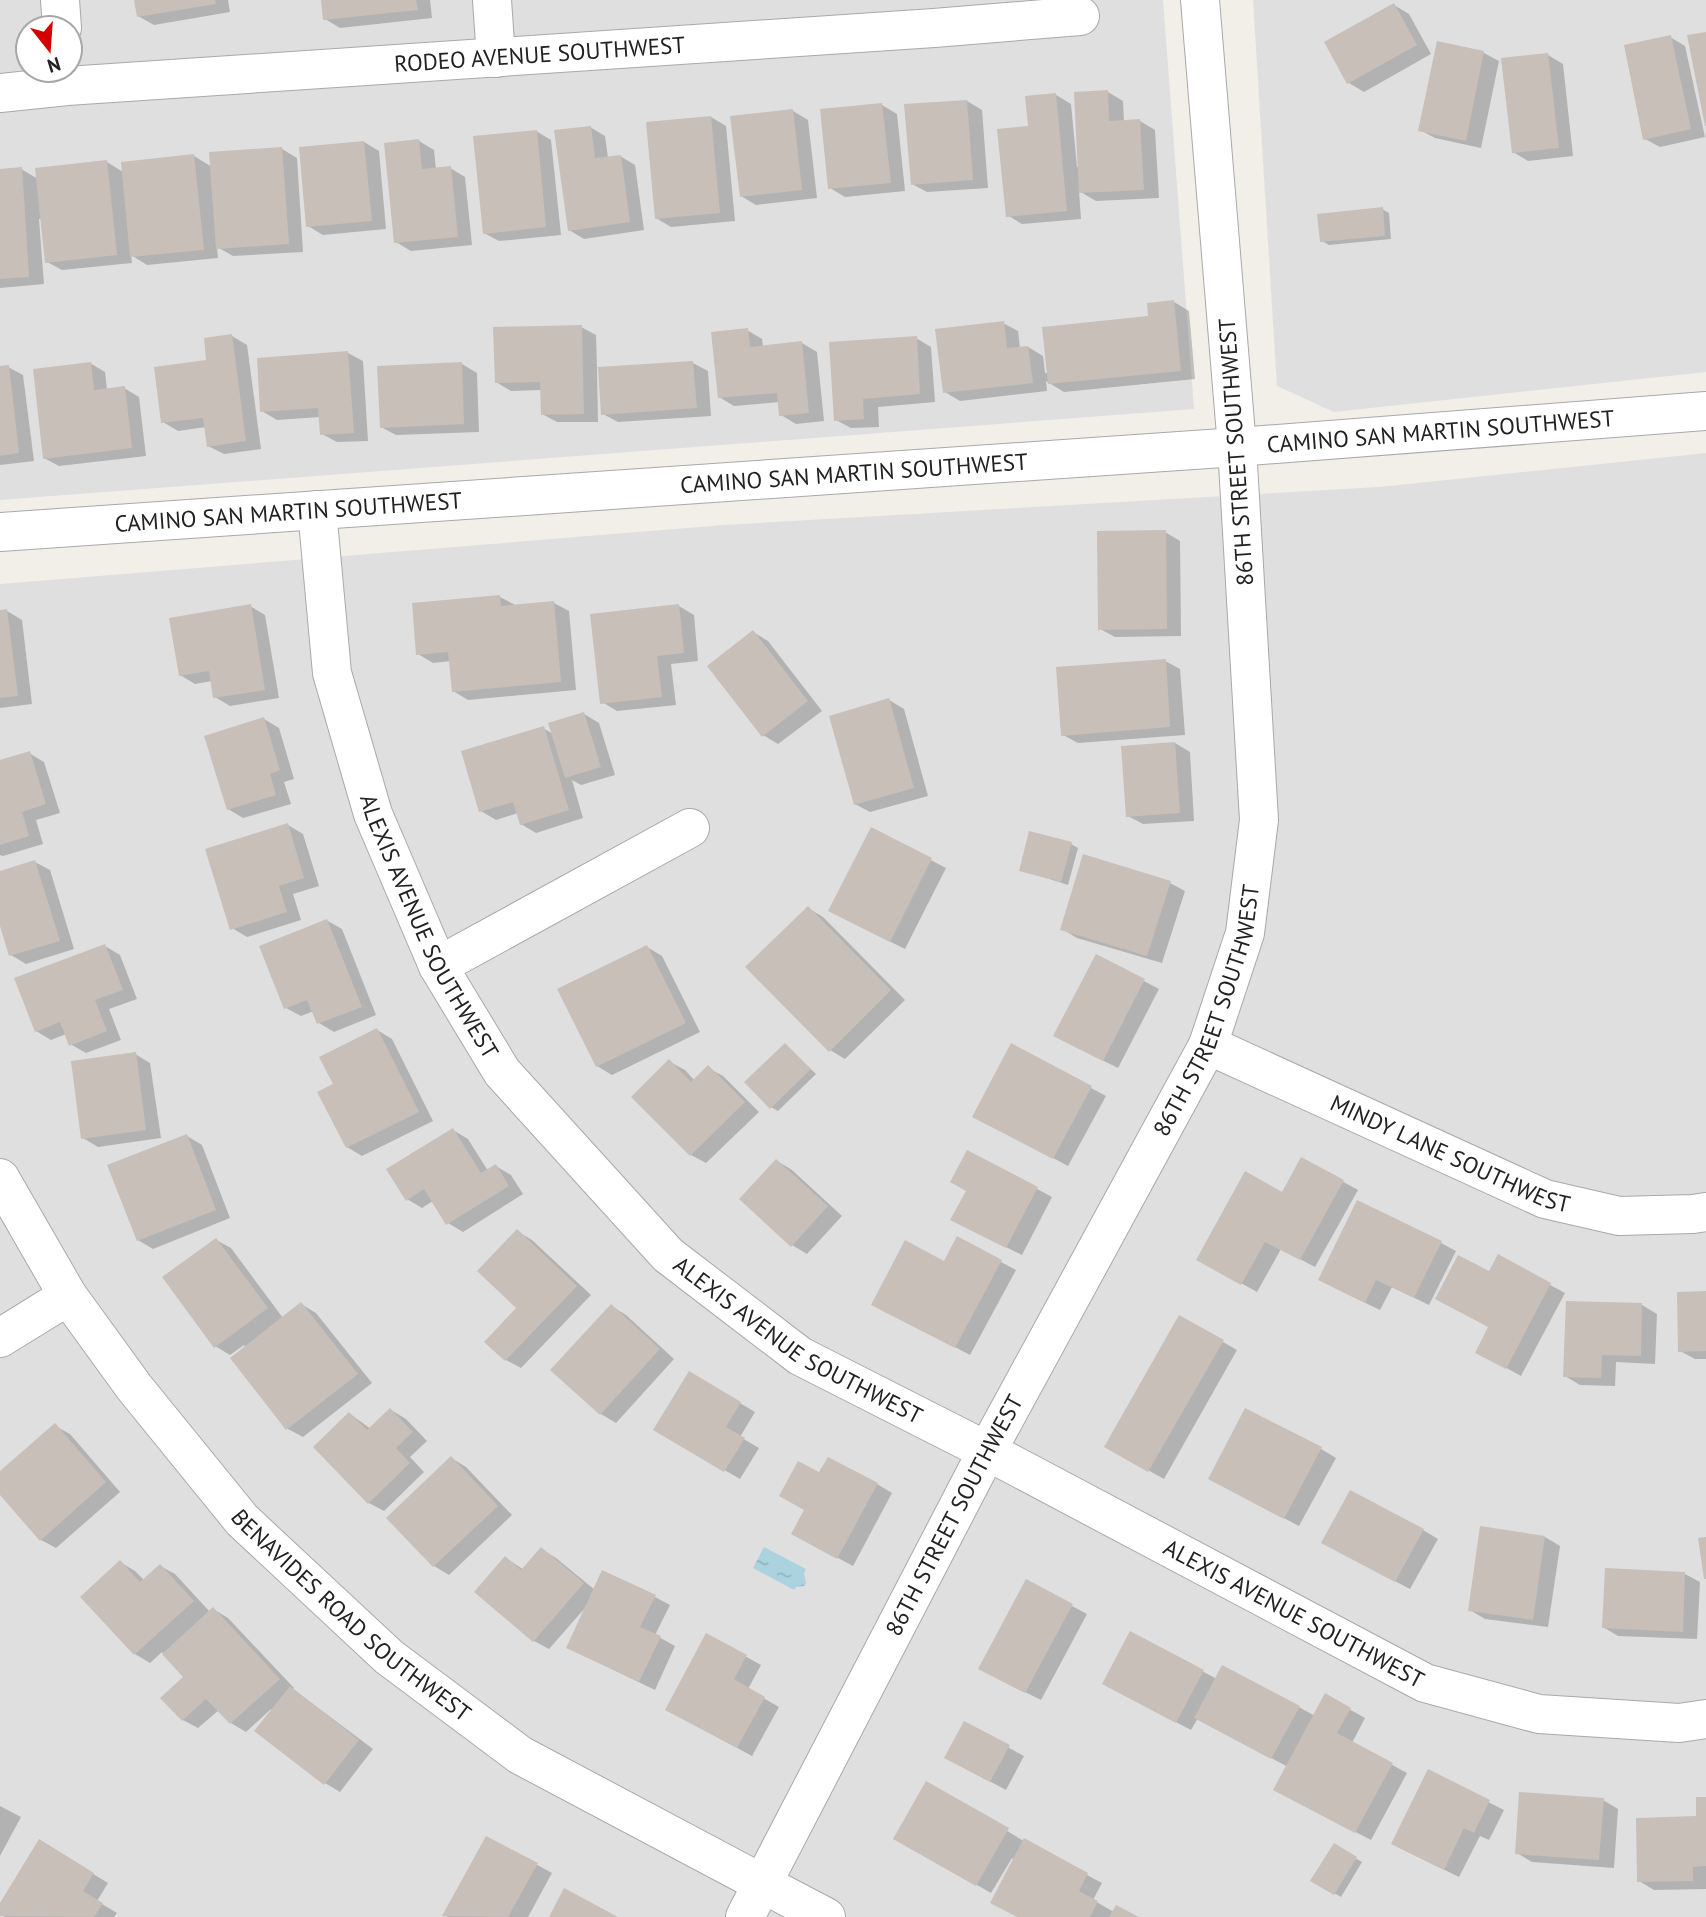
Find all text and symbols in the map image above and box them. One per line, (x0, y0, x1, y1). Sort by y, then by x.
north arrow (14, 14, 84, 84)
street label: RODEO AVENUE SOUTHWEST (393, 30, 686, 78)
text: N (44, 52, 63, 79)
street label: 86TH STREET SOUTHWEST (1212, 317, 1259, 587)
street label: CAMINO SAN MARTIN SOUTHWEST (1266, 403, 1615, 459)
street label: CAMINO SAN MARTIN SOUTHWEST (679, 446, 1029, 499)
street label: CAMINO SAN MARTIN SOUTHWEST (114, 485, 463, 538)
street label: ALEXIS AVENUE SOUTHWEST (354, 791, 505, 1064)
street label: 86TH STREET SOUTHWEST (1146, 882, 1265, 1141)
street label: MINDY LANE SOUTHWEST (1326, 1088, 1573, 1218)
street label: ALEXIS AVENUE SOUTHWEST (668, 1250, 928, 1430)
street label: 86TH STREET SOUTHWEST (879, 1389, 1029, 1641)
street label: BENAVIDES ROAD SOUTHWEST (225, 1503, 477, 1728)
street label: ALEXIS AVENUE SOUTHWEST (1159, 1532, 1430, 1694)

